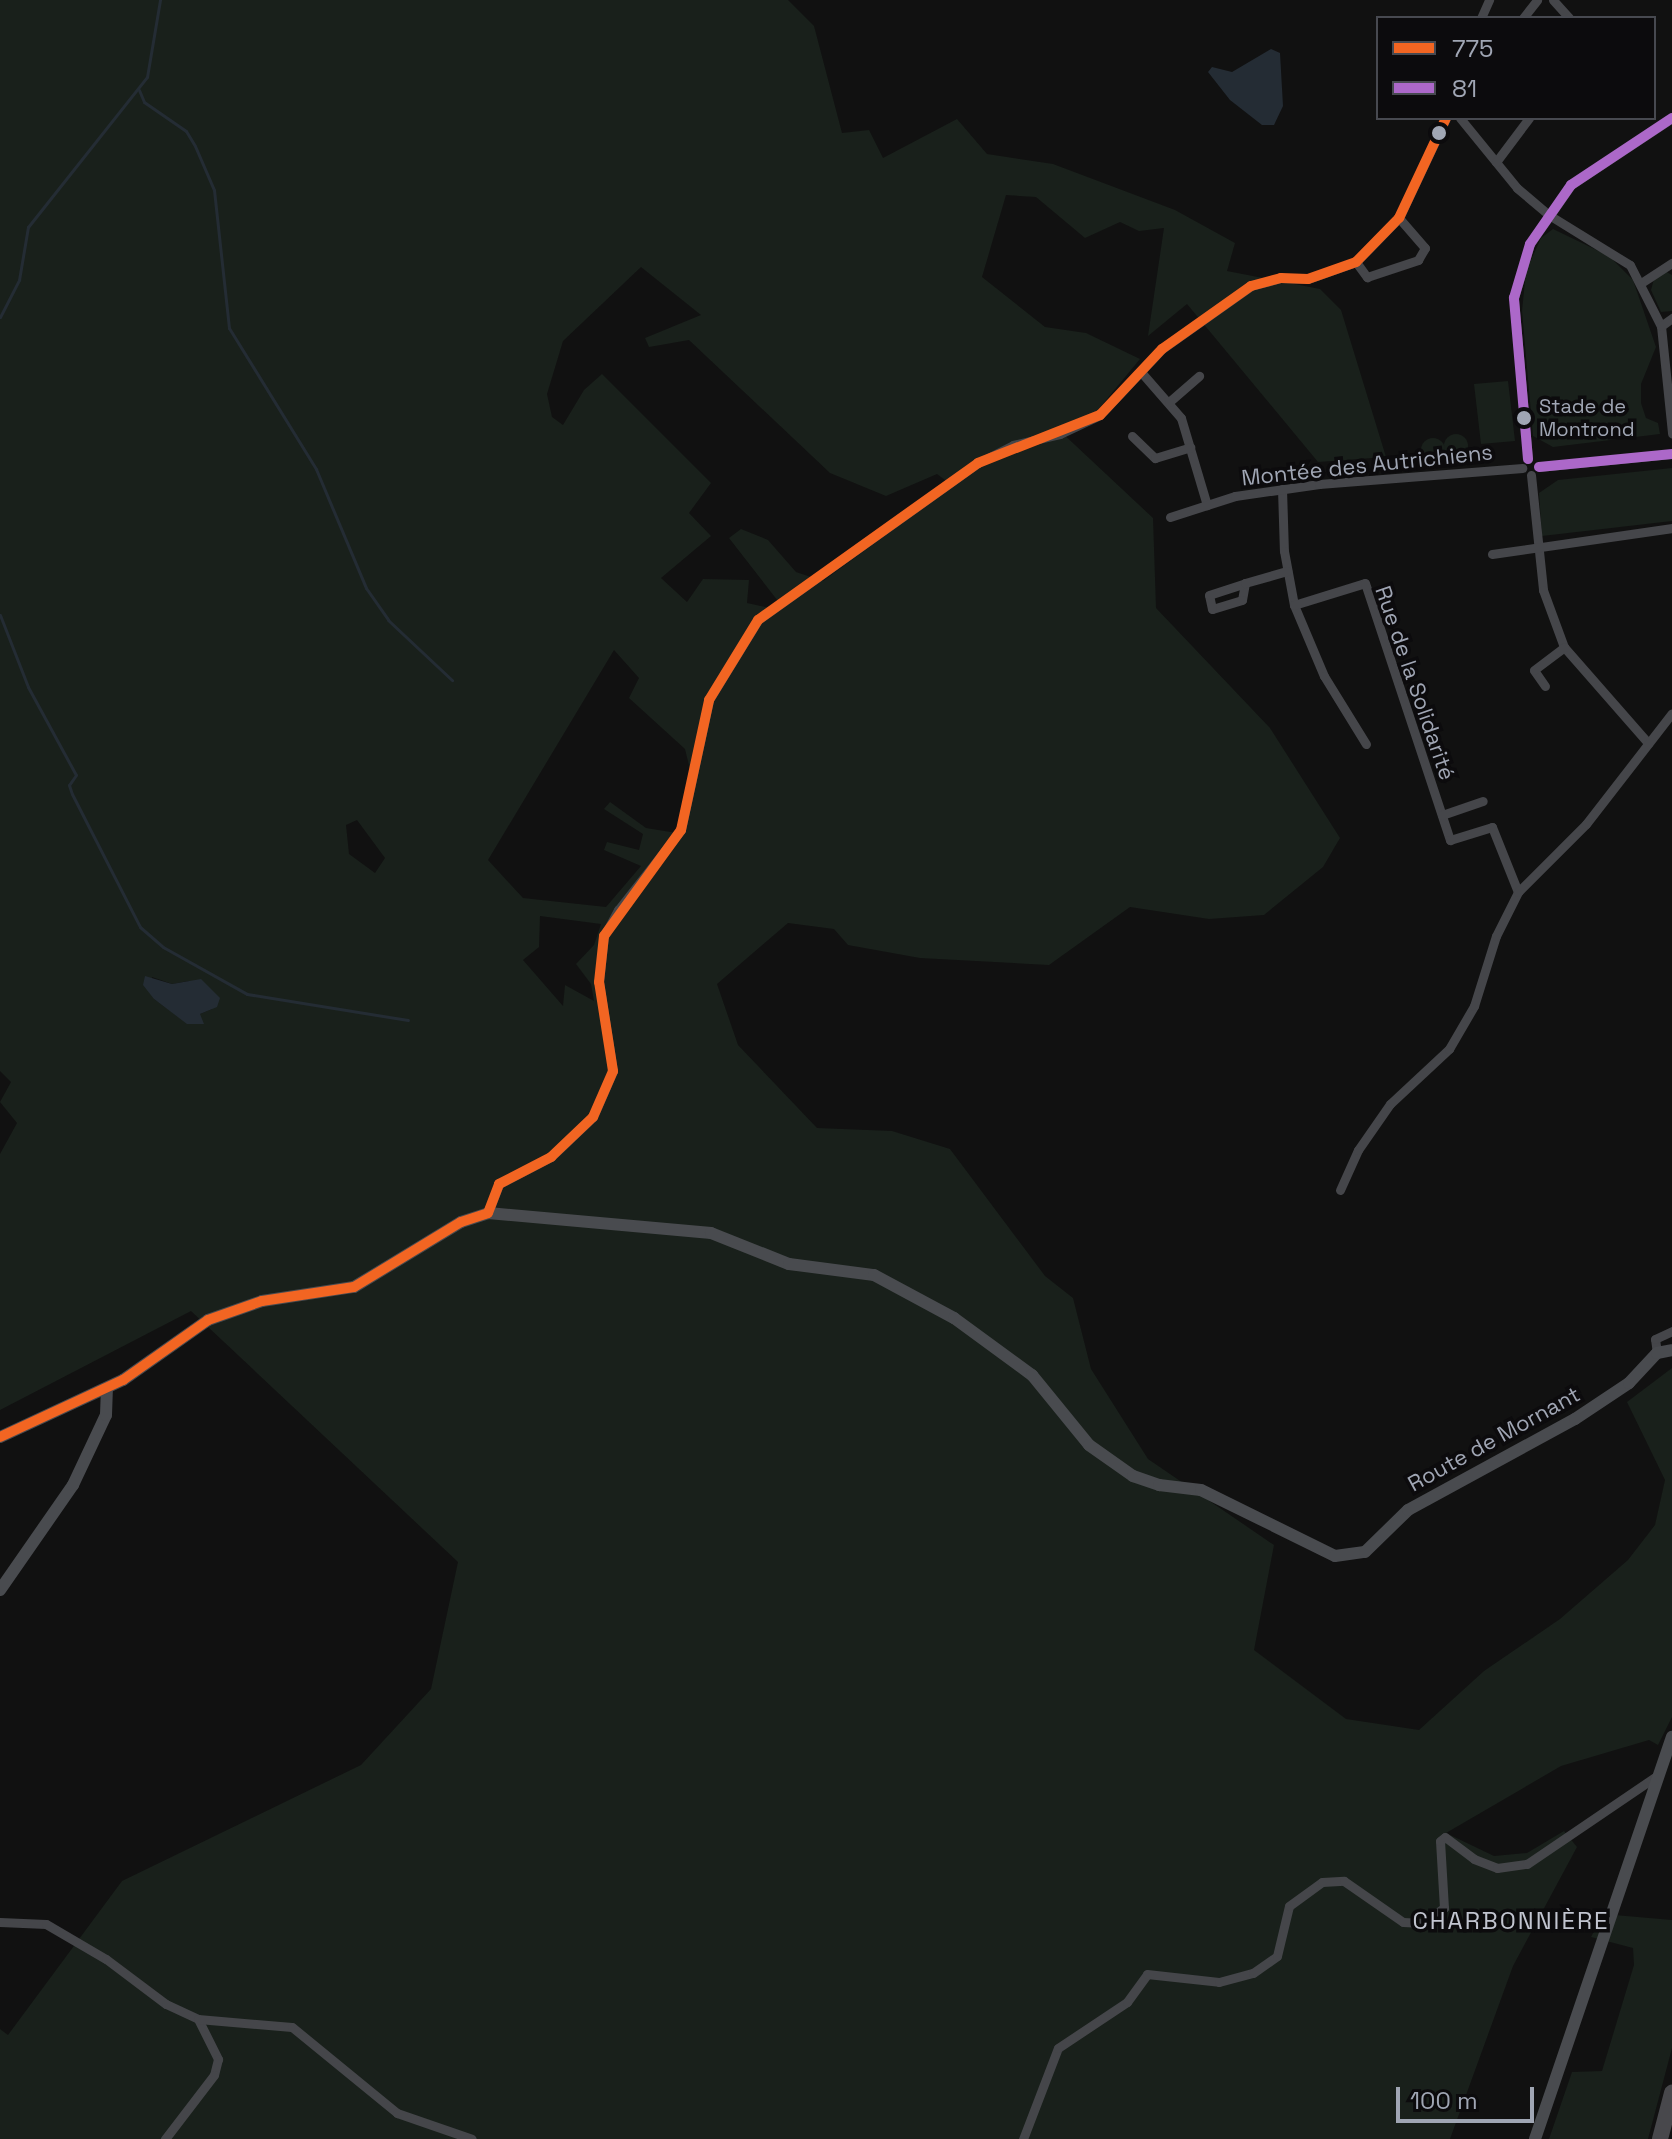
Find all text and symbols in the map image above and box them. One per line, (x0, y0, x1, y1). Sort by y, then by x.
legend (1376, 16, 1656, 120)
text: 775 (1452, 33, 1493, 64)
text: 81 (1452, 73, 1477, 104)
unlabelled marker (1431, 125, 1447, 141)
place label: Stade de Montrond (1539, 394, 1635, 441)
marker: Stade de Montrond (1516, 410, 1532, 426)
street label: Montée des Autrichiens (1240, 439, 1494, 491)
street label: Rue de la Solidarité (1369, 582, 1461, 784)
street label: Route de Mornant (1403, 1381, 1585, 1497)
district label: CHARBONNIÈRE (1412, 1907, 1610, 1935)
scale bar (1400, 2071, 1538, 2121)
text: 100 m (1410, 2085, 1478, 2116)

